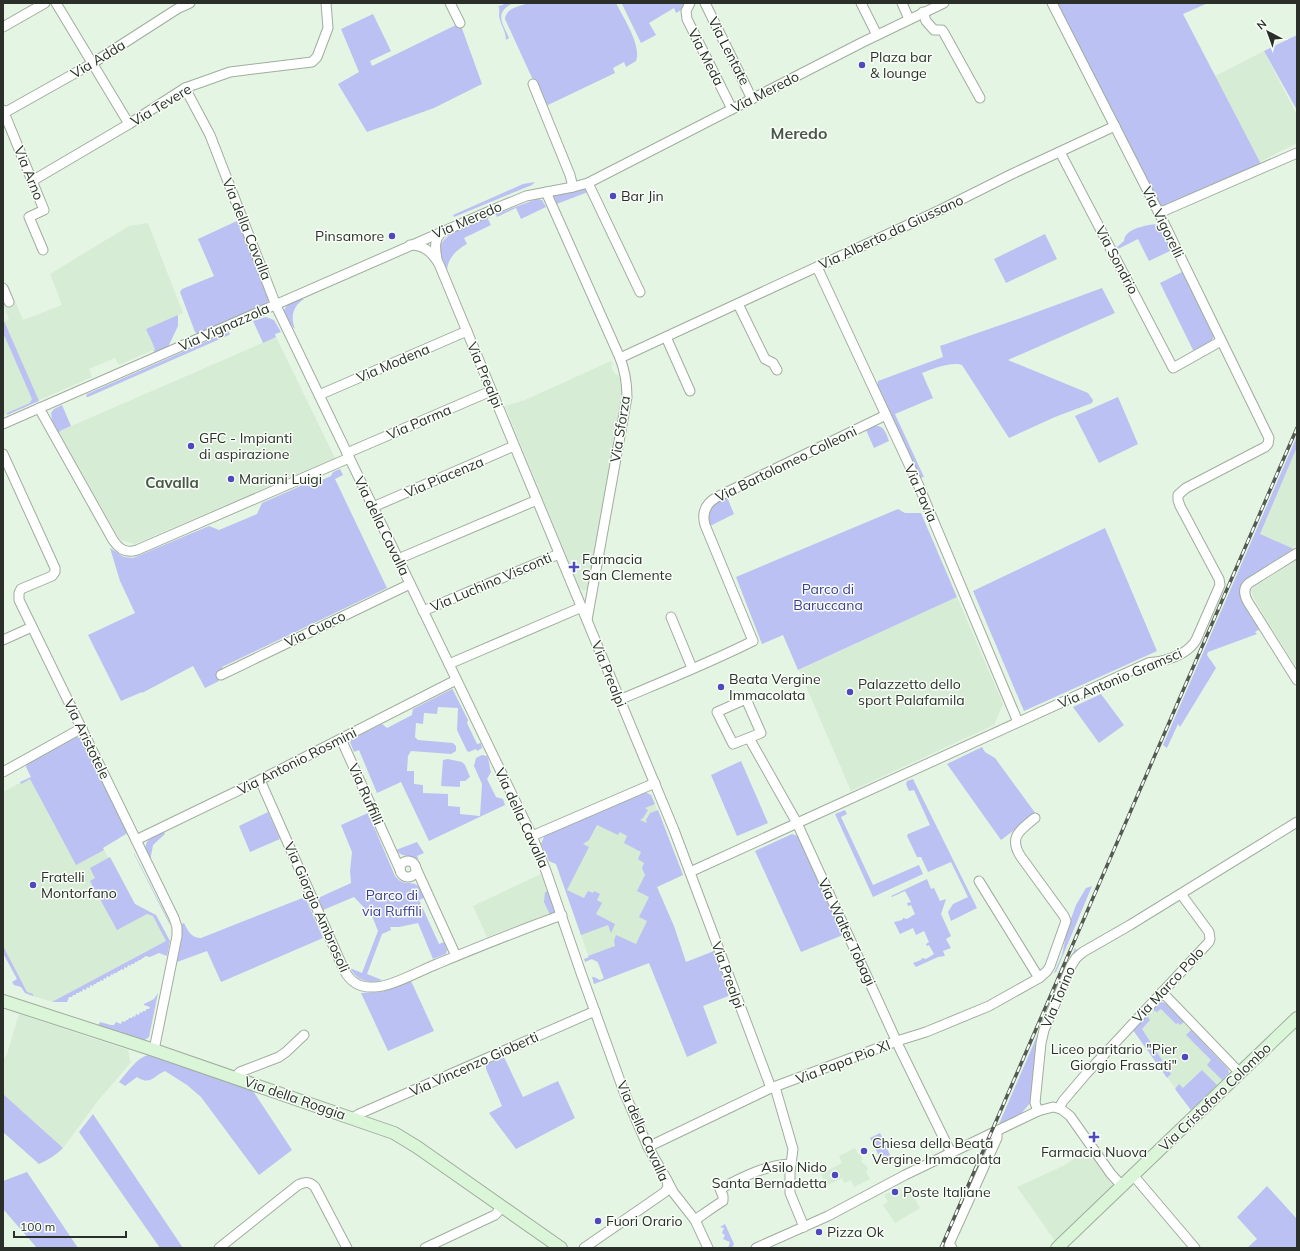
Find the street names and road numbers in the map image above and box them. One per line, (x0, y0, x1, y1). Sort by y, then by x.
street label: Via Lentate (704, 14, 754, 88)
street label: Via Meda (684, 25, 728, 89)
street label: Via Adda (67, 36, 129, 82)
street label: Via Meredo (728, 67, 802, 117)
street label: Via Tevere (127, 80, 195, 130)
street label: Via Arno (10, 143, 48, 203)
street label: Via della Cavalla (218, 175, 276, 283)
street label: Via Vigorelli (1138, 183, 1188, 261)
street label: Via Alberto da Giussano (816, 191, 966, 273)
street label: Via Meredo (430, 197, 504, 243)
street label: Via Sondrio (1091, 223, 1143, 297)
street label: Via Vignazzola (176, 299, 272, 355)
street label: Via Prealpi (463, 339, 507, 411)
street label: Via Modena (354, 340, 432, 386)
street label: Via Sforza (606, 394, 634, 464)
street label: Via Parma (384, 400, 454, 444)
street label: Via Bartolomeo Colleoni (712, 422, 860, 506)
street label: Via Piacenza (402, 452, 486, 502)
street label: Via Pavia (900, 461, 942, 525)
street label: Via della Cavalla (350, 473, 414, 579)
street label: Via Luchino Visconti (428, 548, 554, 616)
street label: Via Cuoco (282, 607, 348, 651)
street label: Via Prealpi (588, 638, 630, 710)
street label: Via Antonio Gramsci (1055, 644, 1185, 712)
street label: Via Aristotele (60, 696, 114, 782)
street label: Via Antonio Rosmini (234, 723, 360, 799)
street label: Via Ruffilli (344, 760, 388, 828)
street label: Via della Cavalla (491, 765, 553, 871)
street label: Via Giorgio Ambrosoli (280, 839, 354, 975)
street label: Via Walter Tobagi (814, 875, 880, 989)
street label: Via Prealpi (708, 939, 748, 1011)
street label: Via Marco Polo (1128, 943, 1208, 1027)
street label: Via Torino (1037, 963, 1079, 1031)
street label: Via Vincenzo Gioberti (407, 1027, 541, 1101)
street label: Via Papa Pio XI (793, 1036, 893, 1088)
street label: Via Cristoforo Colombo (1155, 1039, 1275, 1155)
street label: Via della Roggia (242, 1072, 348, 1124)
street label: Via della Cavalla (613, 1078, 673, 1184)

